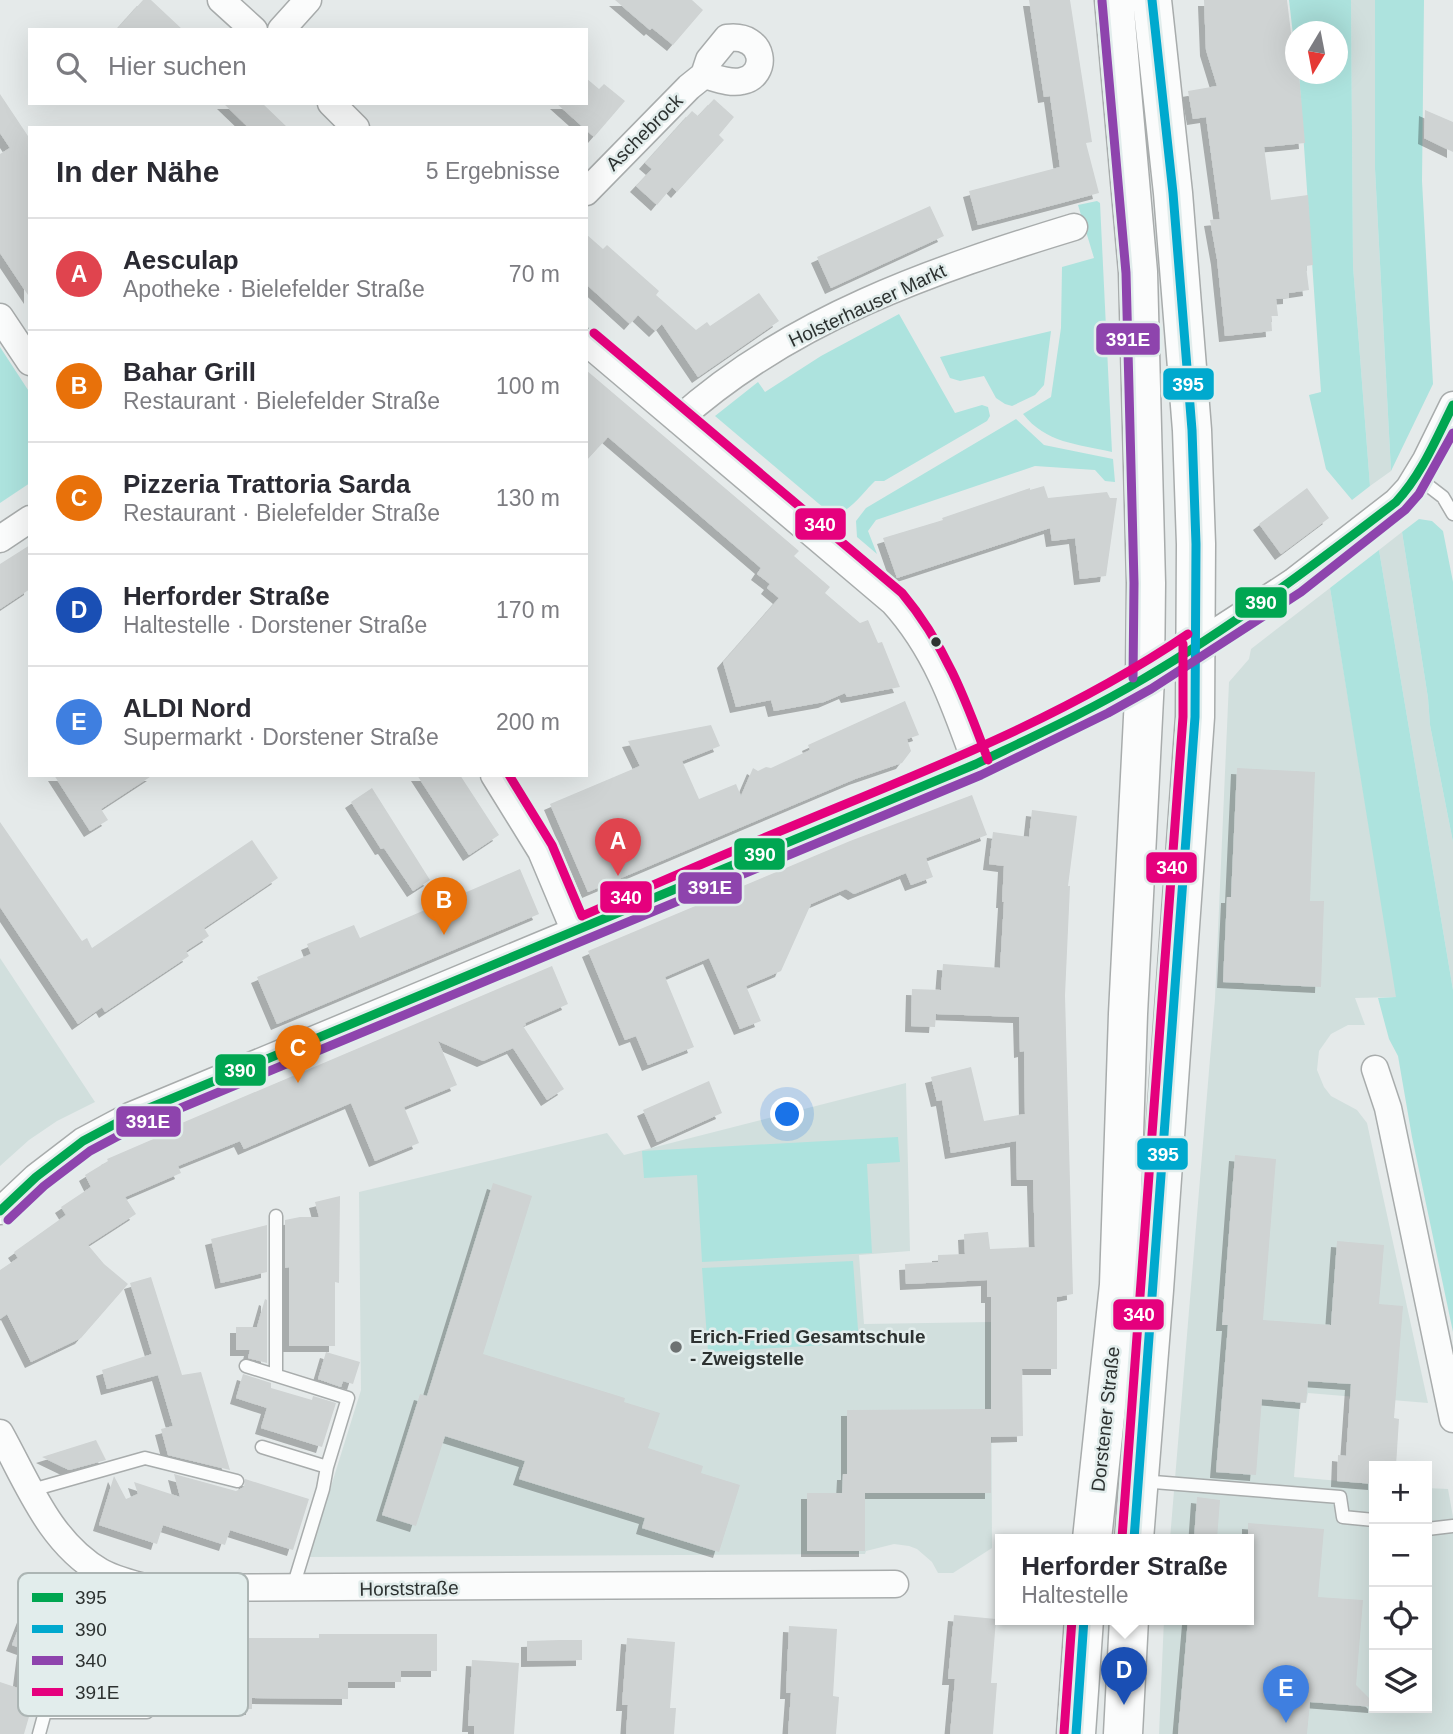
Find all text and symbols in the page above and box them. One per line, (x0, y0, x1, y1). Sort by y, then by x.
north arrow (1285, 21, 1348, 84)
search box (28, 28, 588, 105)
icon: search (52, 48, 90, 86)
text: Hier suchen (108, 51, 247, 81)
street label: Aschebrock (602, 89, 687, 175)
text: In der Nähe (56, 155, 219, 188)
text: 5 Ergebnisse (426, 158, 560, 184)
text: Aesculap (123, 245, 239, 275)
street label: Holsterhauser Markt (785, 259, 950, 351)
text: A (71, 261, 87, 287)
text: 70 m (509, 261, 560, 287)
text: Apotheke · Bielefelder Straße (123, 276, 425, 302)
line badge: 391E (1095, 322, 1161, 356)
text: 391E (1106, 329, 1150, 350)
text: Bahar Grill (123, 357, 256, 387)
line badge: 395 (1162, 367, 1215, 401)
text: B (71, 373, 87, 399)
text: 100 m (496, 373, 560, 399)
text: 395 (1172, 374, 1204, 395)
text: Restaurant · Bielefelder Straße (123, 388, 440, 414)
text: Pizzeria Trattoria Sarda (123, 469, 411, 499)
text: C (71, 485, 87, 511)
text: 130 m (496, 485, 560, 511)
text: Restaurant · Bielefelder Straße (123, 500, 440, 526)
line badge: 340 (794, 507, 847, 541)
text: 340 (804, 514, 836, 535)
text: Herforder Straße (123, 581, 330, 611)
line badge: 390 (1234, 586, 1288, 619)
text: 390 (1245, 592, 1277, 613)
text: D (71, 597, 87, 623)
text: 170 m (496, 597, 560, 623)
text: Haltestelle · Dorstener Straße (123, 612, 427, 638)
unlabelled marker (929, 635, 943, 649)
text: ALDI Nord (123, 693, 252, 723)
text: E (71, 709, 87, 735)
text: 200 m (496, 709, 560, 735)
text: Supermarkt · Dorstener Straße (123, 724, 439, 750)
pin: A (595, 818, 641, 876)
line badge: 390 (733, 837, 786, 871)
text: 390 (744, 844, 776, 865)
line badge: 340 (1145, 851, 1198, 884)
text: 340 (1156, 857, 1188, 878)
line badge: 391E (677, 871, 743, 905)
pin: B (421, 877, 467, 935)
text: 391E (688, 877, 732, 898)
line badge: 340 (599, 880, 653, 914)
text: 340 (610, 887, 642, 908)
pin: C (275, 1025, 321, 1083)
line badge: 390 (214, 1053, 267, 1087)
text: 390 (224, 1060, 256, 1081)
your location (770, 1097, 804, 1131)
line badge: 391E (115, 1105, 182, 1138)
text: 391E (126, 1111, 170, 1132)
line badge: 395 (1136, 1137, 1189, 1171)
text: 395 (1147, 1144, 1179, 1165)
line badge: 340 (1112, 1298, 1165, 1331)
text: 340 (1123, 1304, 1155, 1325)
place label: Erich-Fried Gesamtschule - Zweigstelle (690, 1326, 925, 1369)
marker: Erich-Fried Gesamtschule - Zweigstelle (668, 1339, 684, 1355)
street label: Dorstener Straße (1087, 1345, 1124, 1493)
map controls (1369, 1461, 1432, 1713)
button: + (1369, 1461, 1432, 1524)
button: − (1369, 1524, 1432, 1587)
popup (995, 1534, 1254, 1625)
text: Herforder Straße (1021, 1551, 1228, 1581)
legend (18, 1573, 248, 1716)
street label: Horststraße (359, 1577, 459, 1600)
text: Haltestelle (1021, 1582, 1129, 1608)
text: 395 (75, 1587, 107, 1608)
button: locate (1369, 1587, 1432, 1650)
text: 390 (75, 1619, 107, 1640)
pin: D (1101, 1647, 1147, 1705)
text: 340 (75, 1650, 107, 1671)
button: layers (1369, 1650, 1432, 1713)
pin: E (1263, 1665, 1309, 1723)
text: 391E (75, 1682, 119, 1703)

